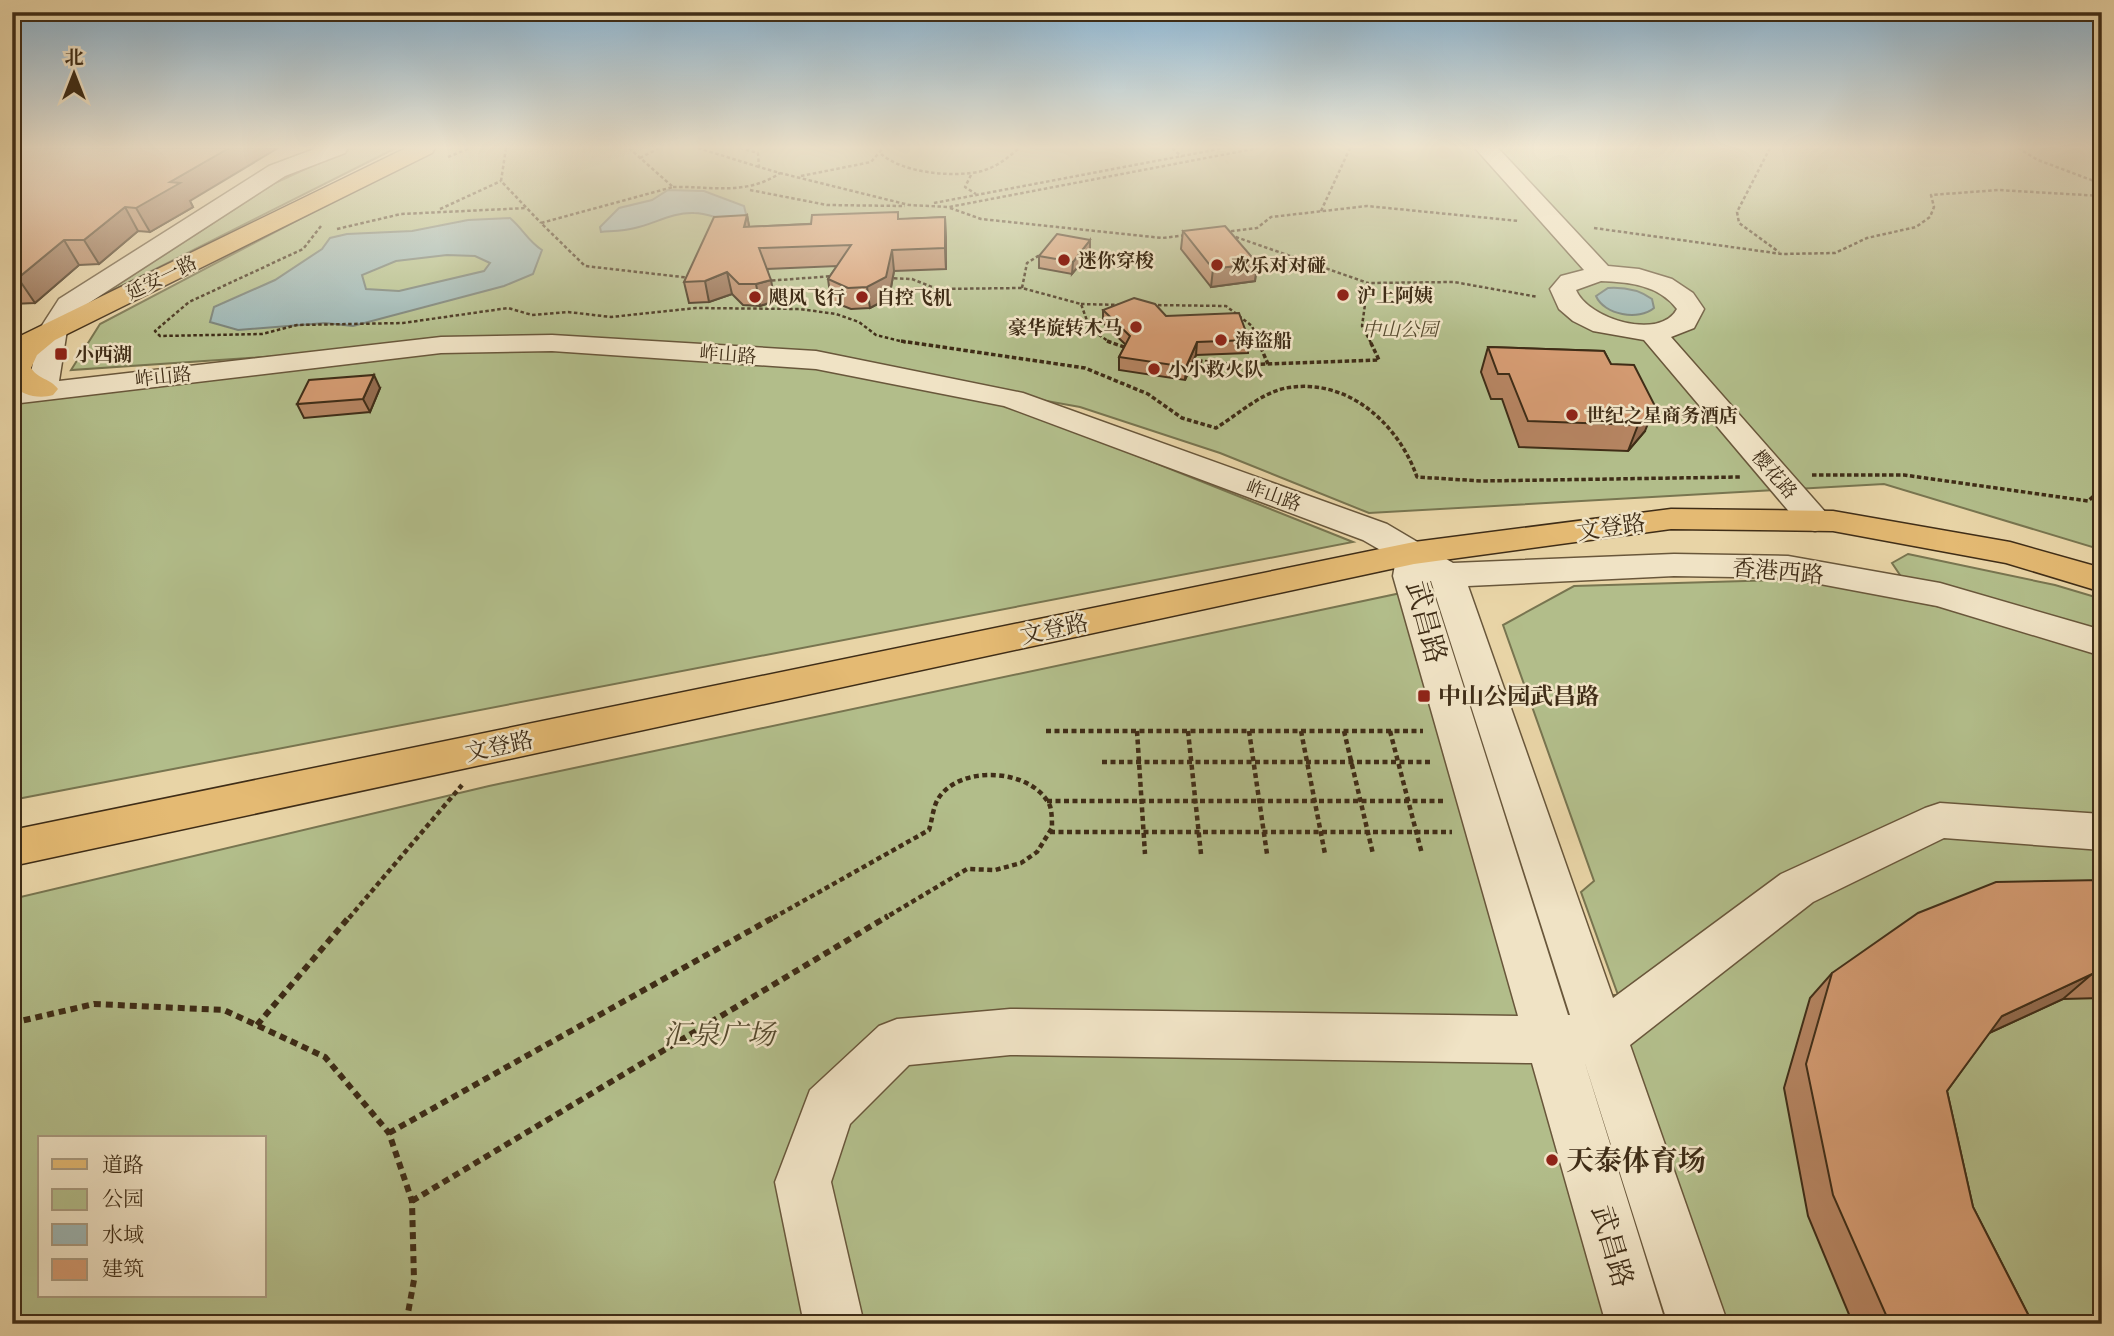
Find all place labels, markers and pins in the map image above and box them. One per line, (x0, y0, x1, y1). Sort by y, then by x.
place label: 迷你穿梭 (1078, 250, 1154, 272)
marker: 迷你穿梭 (1056, 252, 1072, 268)
place label: 欢乐对对碰 (1231, 255, 1326, 277)
marker: 欢乐对对碰 (1209, 257, 1225, 273)
place label: 沪上阿姨 (1357, 285, 1433, 307)
place label: 飓风飞行 (769, 287, 845, 309)
place label: 自控飞机 (876, 287, 952, 309)
marker: 沪上阿姨 (1335, 287, 1351, 303)
marker: 飓风飞行 (747, 289, 763, 305)
marker: 自控飞机 (854, 289, 870, 305)
place label: 豪华旋转木马 (1008, 317, 1122, 339)
marker: 豪华旋转木马 (1128, 319, 1144, 335)
place label: 海盗船 (1235, 330, 1292, 352)
marker: 海盗船 (1213, 332, 1229, 348)
place label: 小西湖 (75, 344, 132, 366)
marker: 小西湖 (53, 346, 69, 362)
place label: 小小救火队 (1168, 359, 1263, 381)
marker: 小小救火队 (1146, 361, 1162, 377)
place label: 世纪之星商务酒店 (1586, 405, 1738, 427)
marker: 世纪之星商务酒店 (1564, 407, 1580, 423)
place label: 中山公园武昌路 (1438, 683, 1599, 710)
marker: 中山公园武昌路 (1416, 688, 1432, 704)
place label: 天泰体育场 (1566, 1144, 1706, 1177)
marker: 天泰体育场 (1544, 1152, 1560, 1168)

